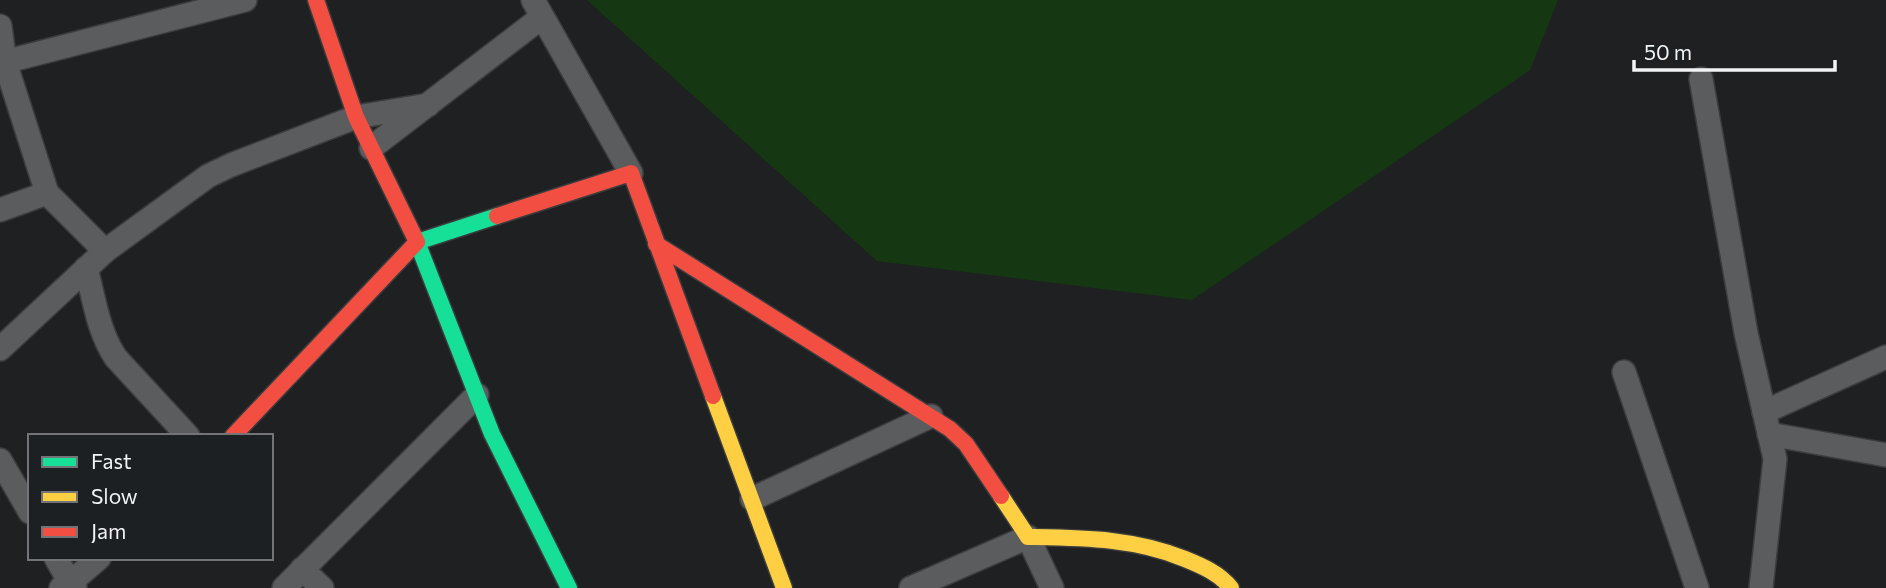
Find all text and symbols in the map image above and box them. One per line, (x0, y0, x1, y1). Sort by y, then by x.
scale bar (1634, 28, 1835, 72)
text: 50 m (1644, 39, 1692, 64)
legend (28, 434, 273, 560)
text: Fast (91, 448, 132, 473)
text: Slow (91, 483, 138, 508)
text: Jam (91, 518, 126, 543)

